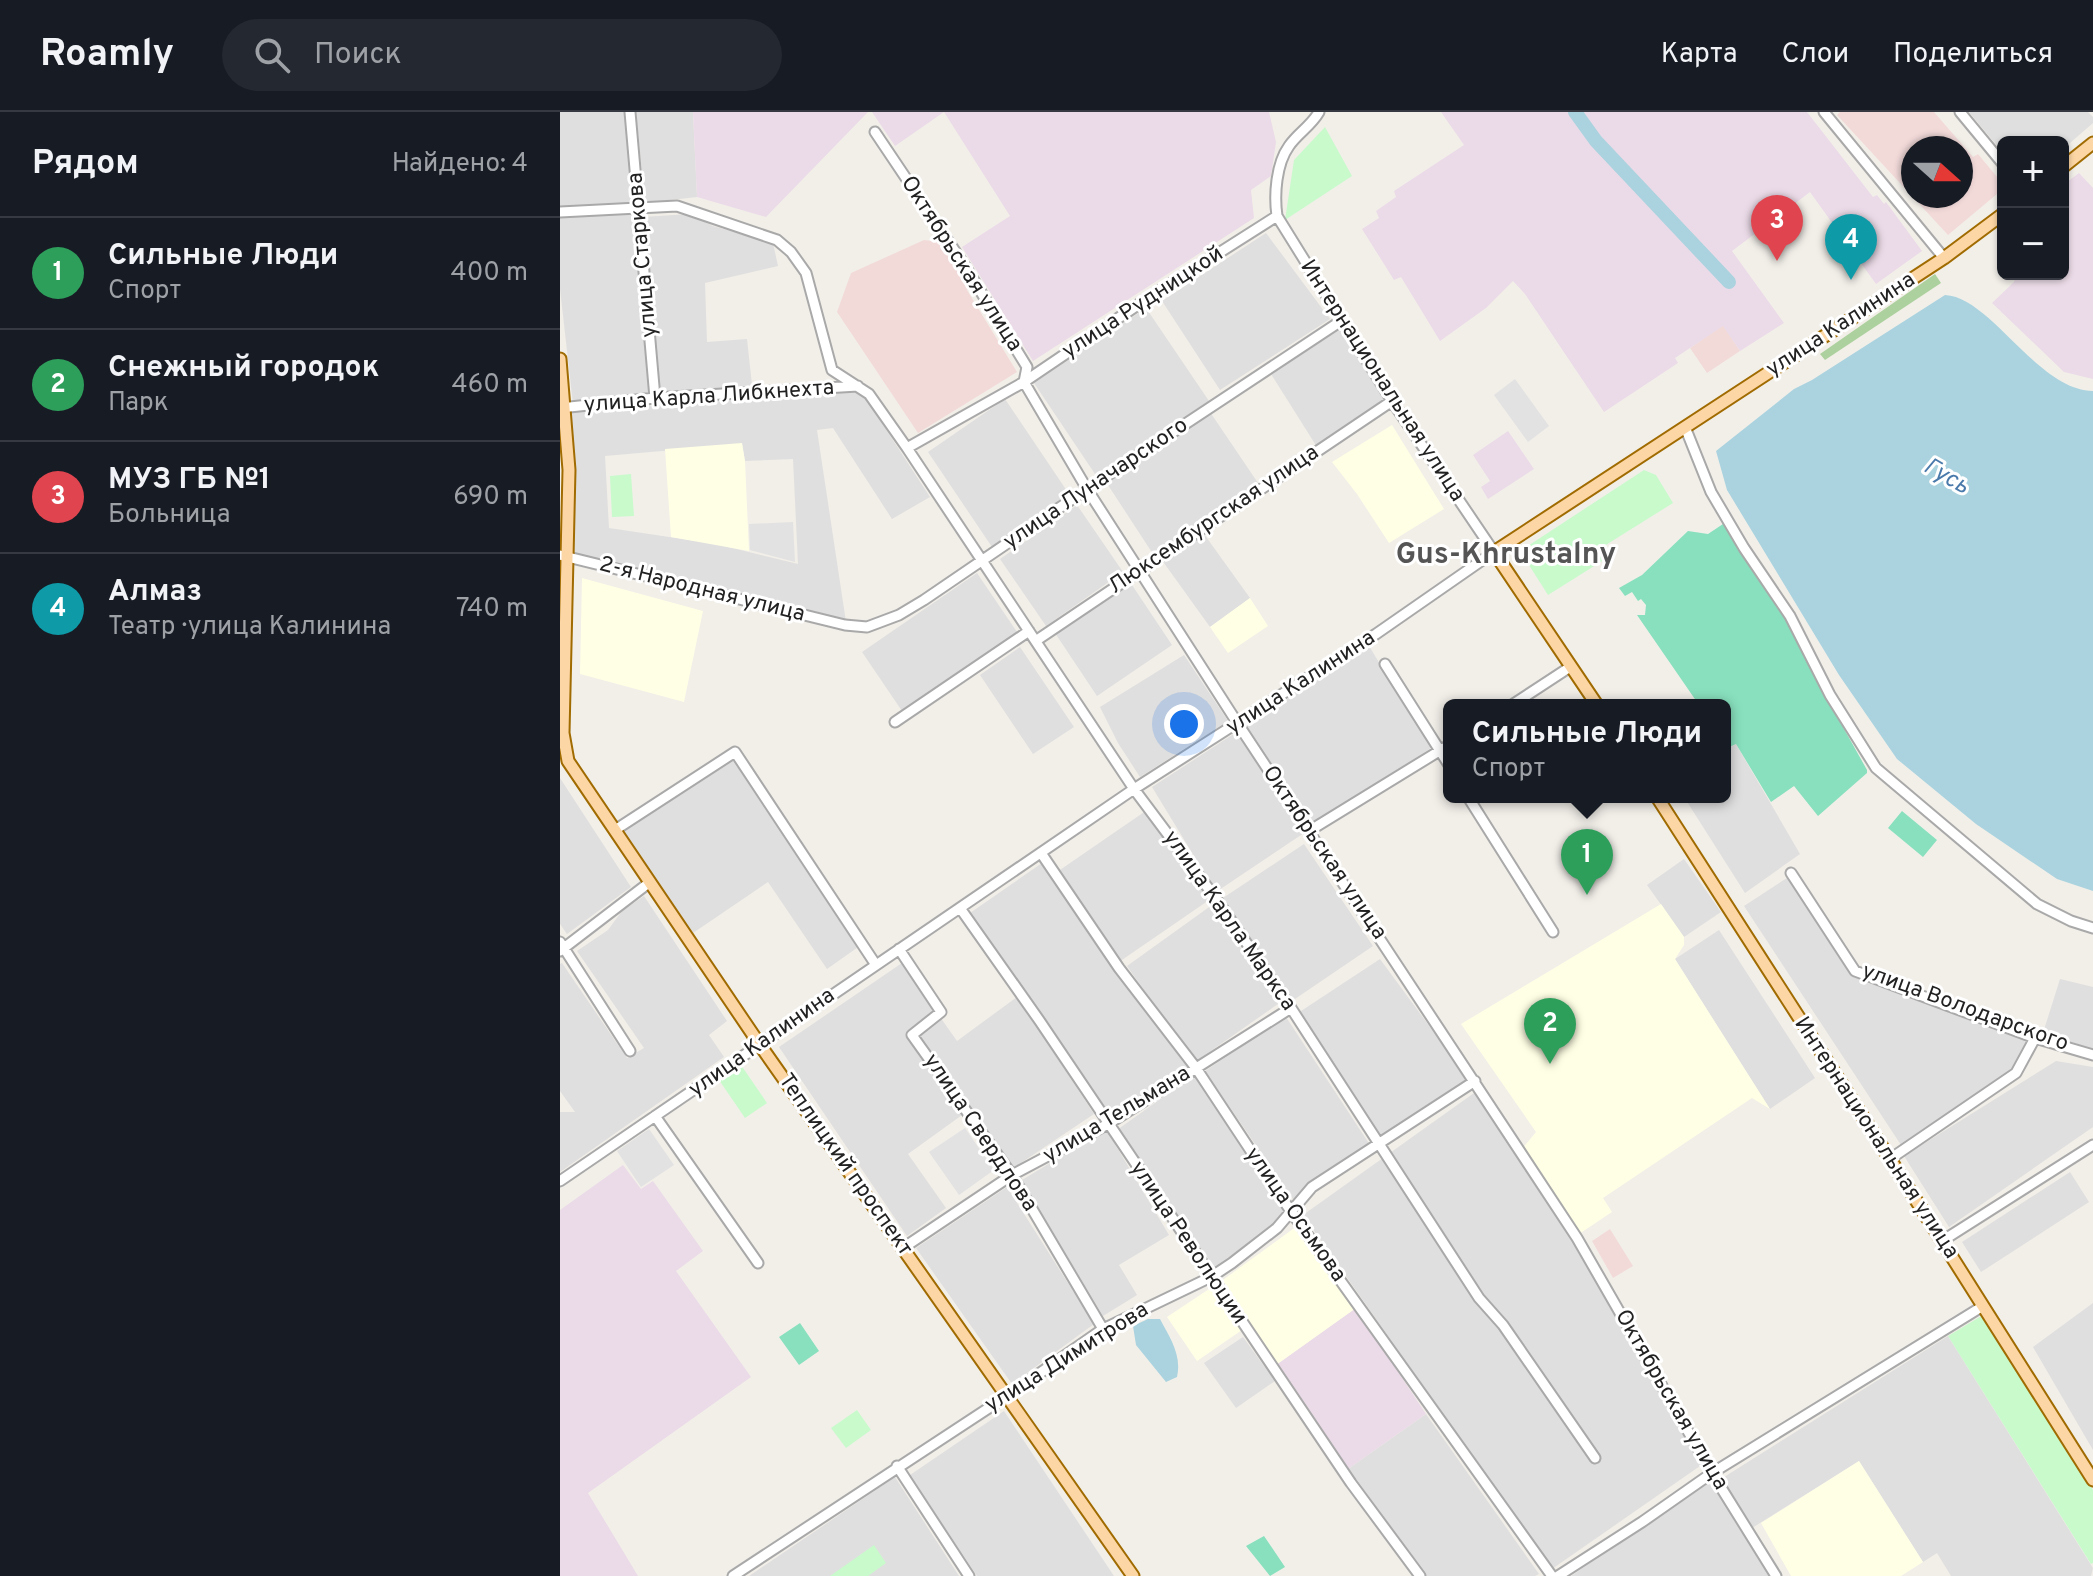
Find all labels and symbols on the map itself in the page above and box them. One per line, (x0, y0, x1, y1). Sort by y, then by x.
north arrow (1901, 136, 1973, 208)
street label: улица Старкова (622, 171, 664, 339)
street label: Октябрьская улица (894, 171, 1028, 357)
pin: 3 (1751, 195, 1803, 261)
pin: 4 (1825, 214, 1877, 280)
street label: улица Рудницкой (1057, 241, 1229, 365)
street label: Интернациональная улица (1294, 255, 1470, 507)
street label: улица Калинина (1761, 267, 1921, 383)
street label: улица Карла Либкнехта (583, 375, 835, 419)
street label: улица Луначарского (999, 412, 1193, 556)
street label: Люксембургская улица (1104, 439, 1324, 601)
water label: Гусь (1918, 452, 1974, 502)
district label: Gus-Khrustalny (1396, 537, 1616, 574)
street label: 2-я Народная улица (596, 551, 808, 629)
street label: улица Калинина (1221, 625, 1381, 741)
your location (1164, 704, 1204, 744)
street label: Октябрьская улица (1256, 761, 1392, 945)
street label: улица Карла Маркса (1157, 826, 1301, 1016)
pin: 1 (1561, 829, 1613, 895)
street label: улица Володарского (1858, 958, 2072, 1058)
street label: улица Калинина (684, 983, 840, 1103)
pin: 2 (1524, 998, 1576, 1064)
street label: Интернациональная улица (1788, 1012, 1964, 1264)
street label: улица Свердлова (917, 1049, 1043, 1217)
street label: улица Тельмана (1039, 1060, 1195, 1170)
street label: Теплицкий проспект (772, 1069, 918, 1261)
street label: улица Осьмова (1239, 1142, 1351, 1288)
street label: улица Революции (1123, 1156, 1253, 1330)
street label: улица Димитрова (980, 1297, 1154, 1419)
street label: Октябрьская улица (1608, 1305, 1734, 1495)

